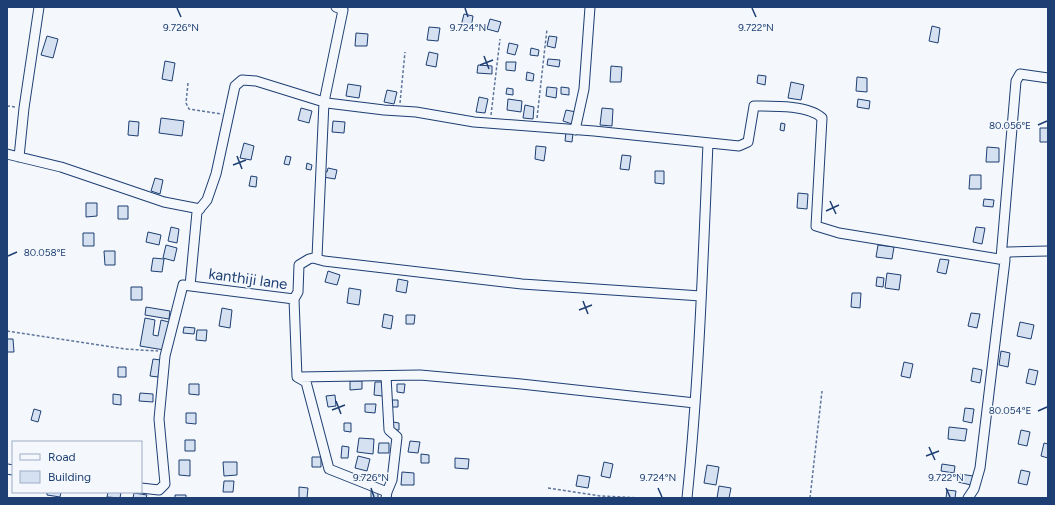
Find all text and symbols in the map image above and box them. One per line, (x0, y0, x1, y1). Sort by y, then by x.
text: 9.726°N (163, 21, 199, 34)
text: 9.724°N (450, 21, 486, 34)
text: 9.722°N (738, 21, 774, 34)
text: 80.056°E (989, 119, 1031, 132)
text: 80.058°E (24, 246, 66, 259)
street label: kanthiji lane (207, 265, 289, 293)
text: 80.054°E (989, 404, 1031, 417)
legend (12, 441, 142, 493)
text: Road (48, 450, 76, 464)
text: Building (48, 470, 91, 484)
text: 9.726°N (353, 471, 389, 484)
text: 9.724°N (640, 471, 676, 484)
text: 9.722°N (928, 471, 964, 484)

